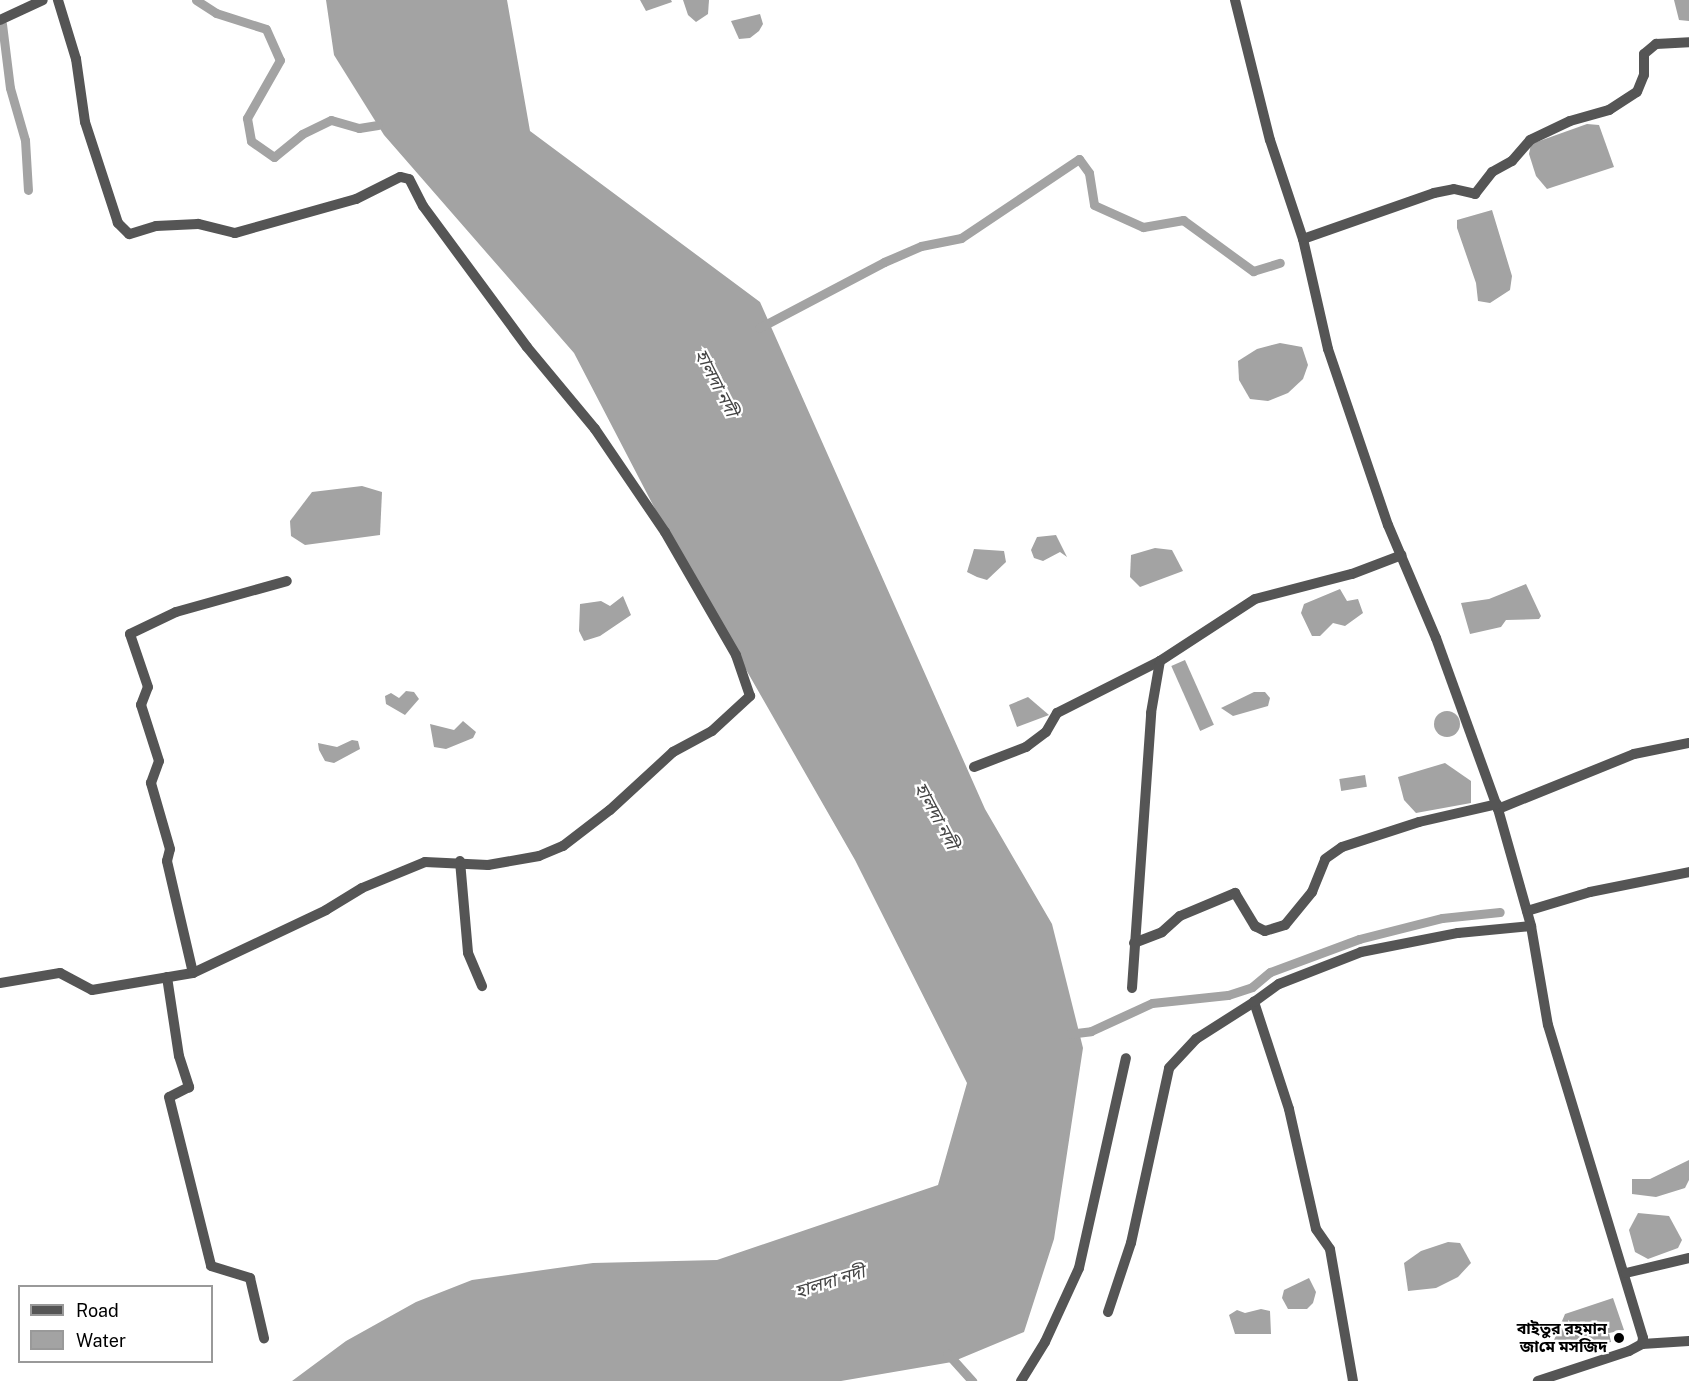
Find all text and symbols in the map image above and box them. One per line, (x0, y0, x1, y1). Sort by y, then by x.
water label: হালদা নদী (690, 346, 742, 420)
water label: হালদা নদী (910, 779, 962, 853)
water label: হালদা নদী (792, 1261, 868, 1303)
legend (18, 1285, 213, 1363)
text: Road (76, 1300, 119, 1321)
place label: বাইতুর রহমান জা‌মে মস‌জিদ (1517, 1319, 1607, 1357)
text: Water (76, 1330, 126, 1351)
marker: বাইতুর রহমান জা‌মে মস‌জিদ (1612, 1331, 1626, 1345)

